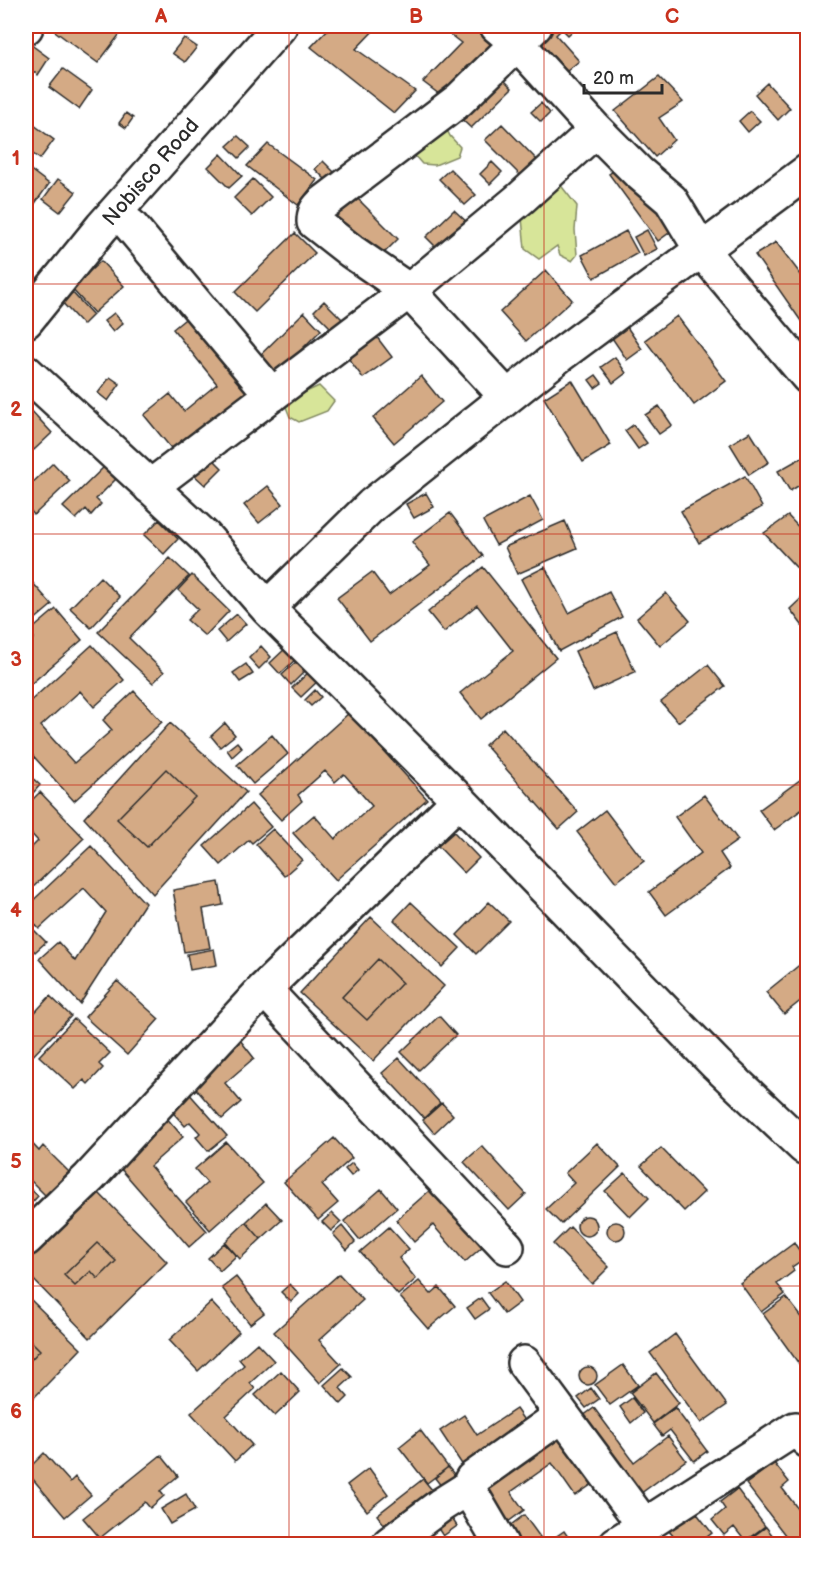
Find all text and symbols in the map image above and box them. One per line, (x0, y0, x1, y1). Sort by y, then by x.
text: A (154, 5, 168, 29)
text: B (409, 5, 423, 29)
text: C (665, 5, 679, 29)
scale bar (584, 57, 662, 95)
text: 20 m (593, 68, 634, 89)
street label: Nobisco Road (97, 113, 205, 231)
text: 1 (12, 147, 20, 171)
text: 2 (10, 398, 22, 422)
text: 3 (10, 648, 22, 672)
text: 4 (10, 899, 22, 923)
text: 5 (10, 1150, 22, 1174)
text: 6 (10, 1400, 22, 1424)

